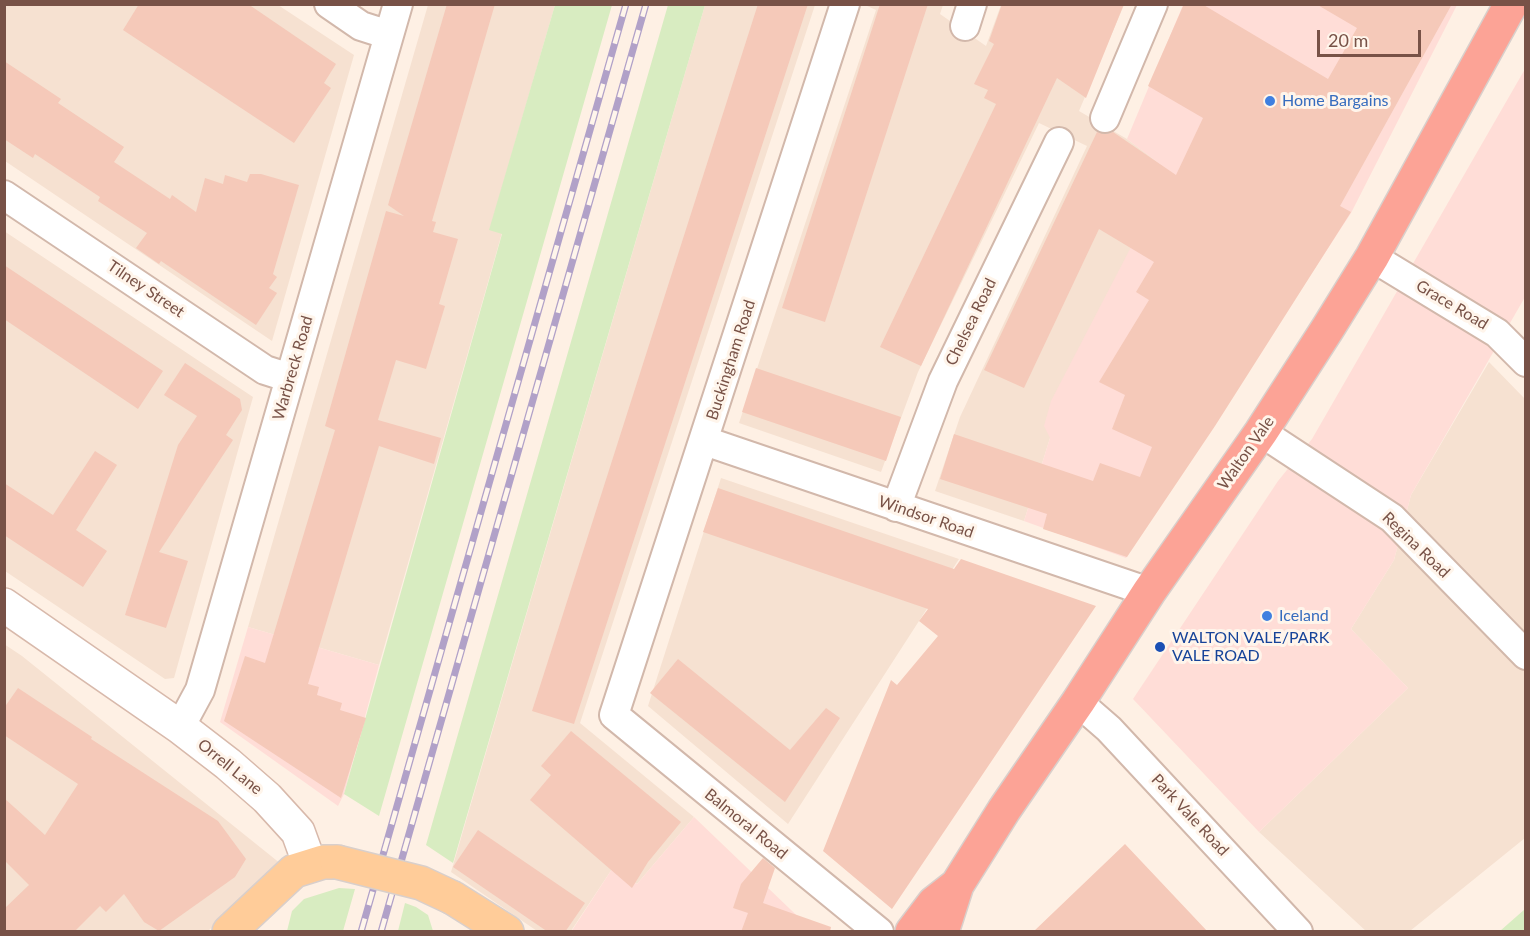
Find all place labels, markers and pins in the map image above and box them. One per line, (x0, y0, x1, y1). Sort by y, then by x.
place label: Home Bargains (1282, 91, 1389, 111)
marker: Home Bargains (1263, 94, 1277, 108)
place label: Iceland (1279, 606, 1329, 626)
marker: Iceland (1260, 609, 1274, 623)
place label: WALTON VALE/PARK VALE ROAD (1172, 628, 1329, 666)
marker: WALTON VALE/PARK VALE ROAD (1153, 640, 1167, 654)

